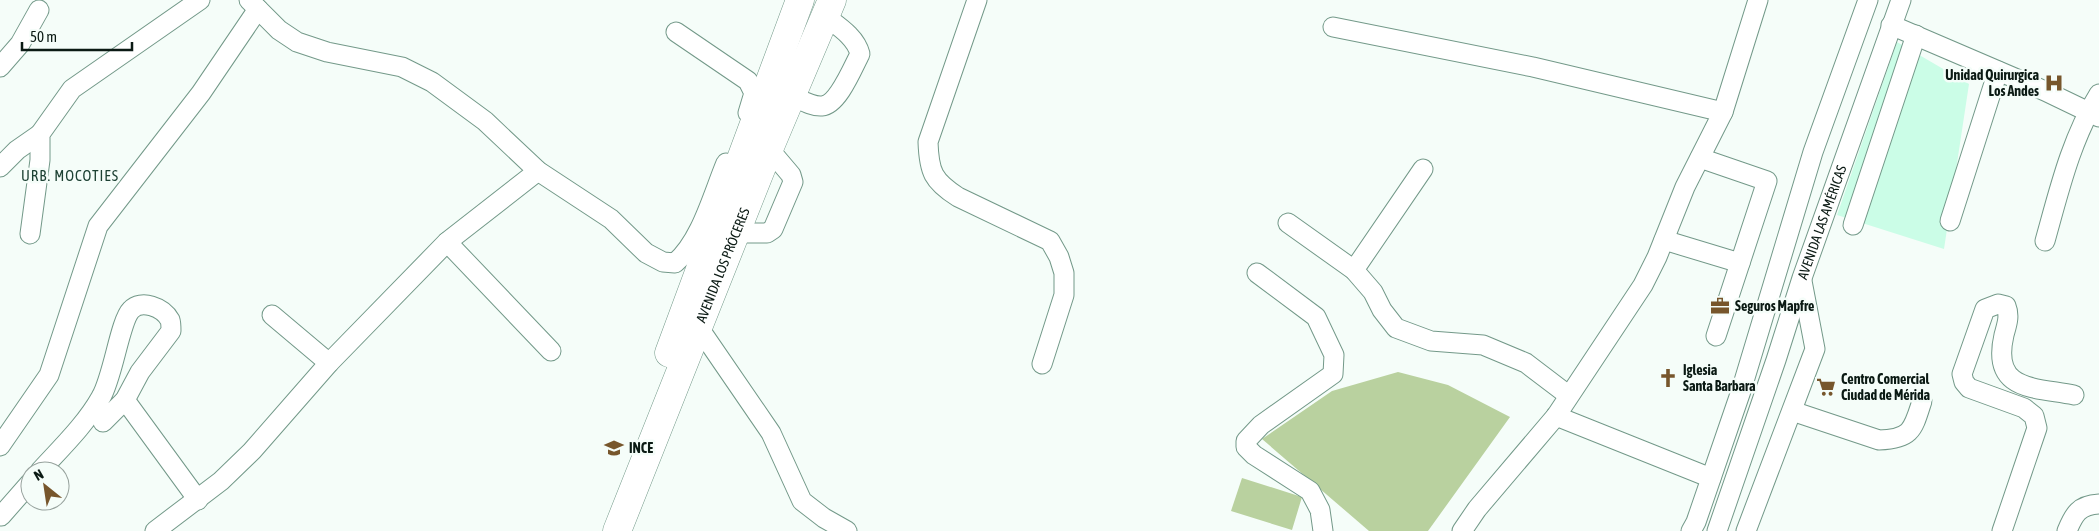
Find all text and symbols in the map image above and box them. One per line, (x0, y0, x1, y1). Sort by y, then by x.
scale bar (22, 20, 132, 52)
text: 50 m (30, 28, 57, 45)
place label: Unidad Quirurgica Los Andes (1945, 67, 2039, 99)
hospital icon: Unidad Quirurgica Los Andes (2043, 72, 2065, 94)
street label: AVENIDA LAS AMÉRICAS (1794, 163, 1850, 282)
district label: URB. MOCOTIES (21, 167, 119, 184)
street label: AVENIDA LOS PRÓCERES (693, 205, 753, 325)
office icon: Seguros Mapfre (1709, 295, 1731, 317)
place label: Seguros Mapfre (1735, 298, 1814, 314)
place label: Iglesia Santa Barbara (1683, 362, 1756, 394)
church icon: Iglesia Santa Barbara (1657, 367, 1679, 389)
place label: Centro Comercial Ciudad de Mérida (1841, 371, 1931, 403)
supermarket icon: Centro Comercial Ciudad de Mérida (1815, 376, 1837, 398)
school or university icon: INCE (603, 437, 625, 459)
place label: INCE (629, 440, 653, 456)
north arrow (20, 461, 70, 511)
text: N (31, 466, 46, 484)

